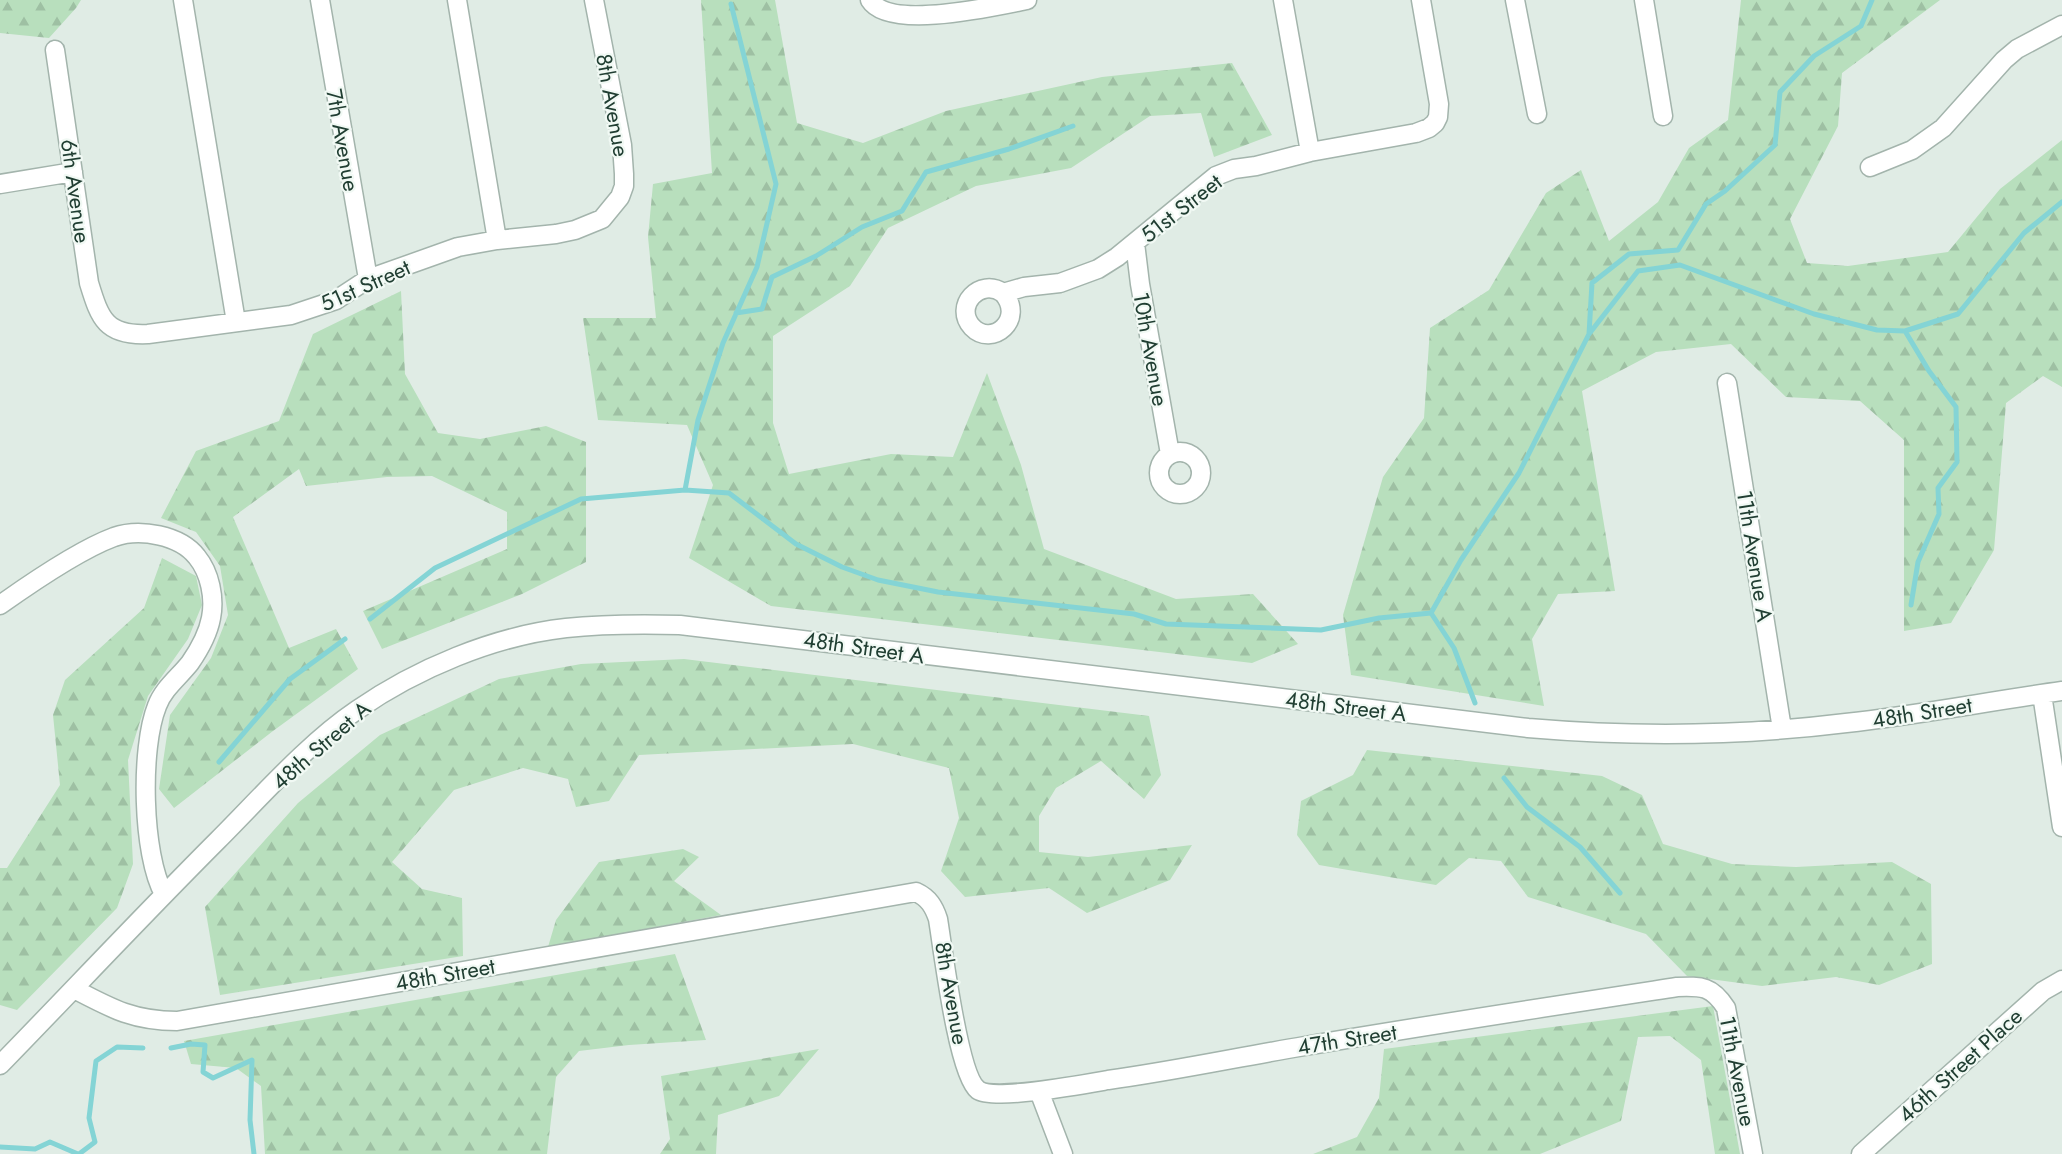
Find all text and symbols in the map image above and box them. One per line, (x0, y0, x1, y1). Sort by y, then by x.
street label: 8th Avenue (588, 51, 638, 159)
street label: 7th Avenue (318, 86, 368, 194)
street label: 6th Avenue (53, 137, 99, 245)
street label: 51st Street (1134, 166, 1229, 250)
street label: 51st Street (315, 251, 416, 319)
street label: 10th Avenue (1125, 290, 1177, 408)
street label: 11th Avenue A (1729, 488, 1781, 625)
street label: 48th Street A (801, 623, 927, 671)
street label: 48th Street A (1284, 683, 1409, 729)
street label: 48th Street (1870, 688, 1975, 736)
street label: 48th Street A (265, 693, 378, 797)
street label: 8th Avenue (927, 939, 977, 1047)
street label: 48th Street (393, 949, 498, 999)
street label: 46th Street Place (1891, 1000, 2029, 1130)
street label: 11th Avenue (1712, 1013, 1764, 1129)
street label: 47th Street (1295, 1015, 1400, 1063)

